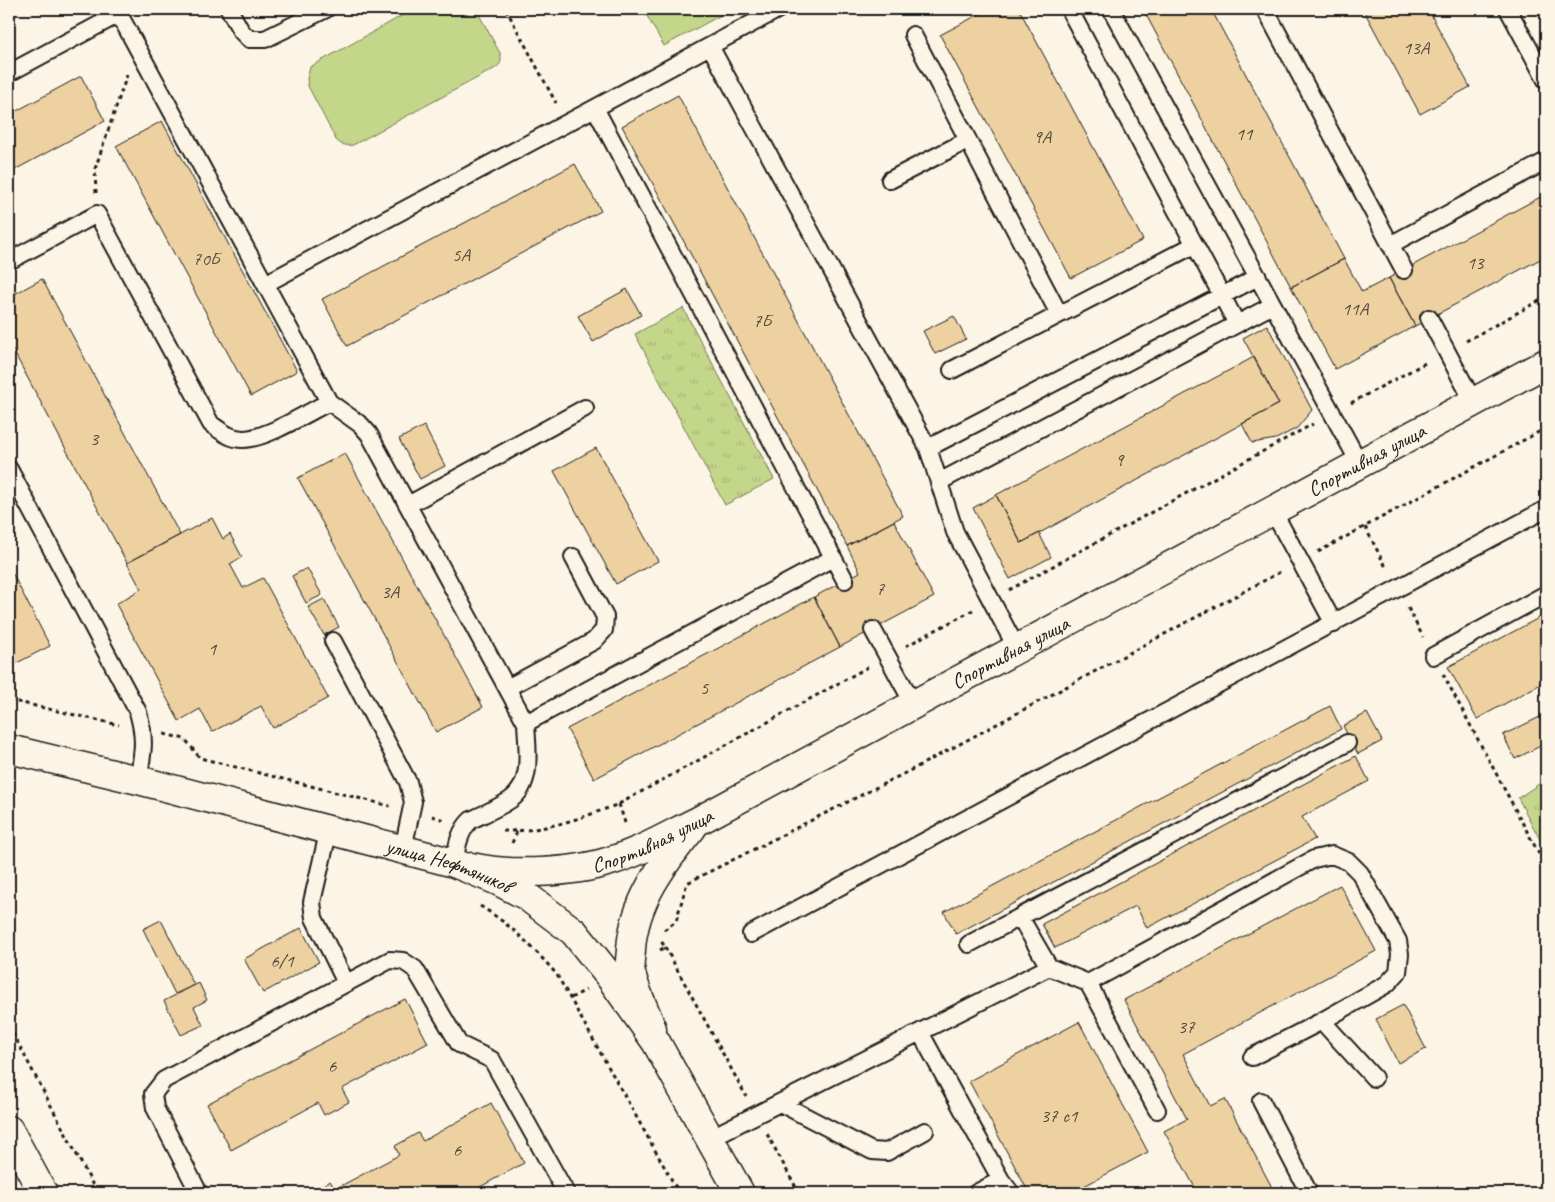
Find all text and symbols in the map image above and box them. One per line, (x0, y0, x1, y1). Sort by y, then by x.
house number: 13А (1403, 36, 1431, 60)
house number: 11 (1235, 122, 1254, 146)
house number: 9А (1033, 125, 1053, 149)
house number: 5А (452, 243, 472, 267)
house number: 70Б (193, 247, 223, 271)
house number: 13 (1466, 251, 1485, 275)
house number: 11А (1342, 297, 1370, 321)
house number: 7Б (753, 309, 774, 333)
street label: Спортивная улица (1303, 417, 1432, 502)
house number: 3 (90, 427, 100, 451)
house number: 9 (1115, 448, 1125, 472)
house number: 7 (876, 577, 886, 601)
house number: 3А (381, 580, 401, 604)
street label: Спортивная улица (947, 609, 1075, 695)
house number: 1 (208, 637, 218, 661)
house number: 5 (700, 676, 710, 700)
street label: Спортивная улица (589, 802, 719, 878)
street label: улица Нефтяников (381, 832, 520, 901)
house number: 6/1 (270, 949, 295, 973)
house number: 37 (1177, 1015, 1196, 1039)
house number: 6 (328, 1054, 338, 1078)
house number: 37 с1 (1041, 1104, 1079, 1128)
house number: 6 (453, 1138, 463, 1162)

